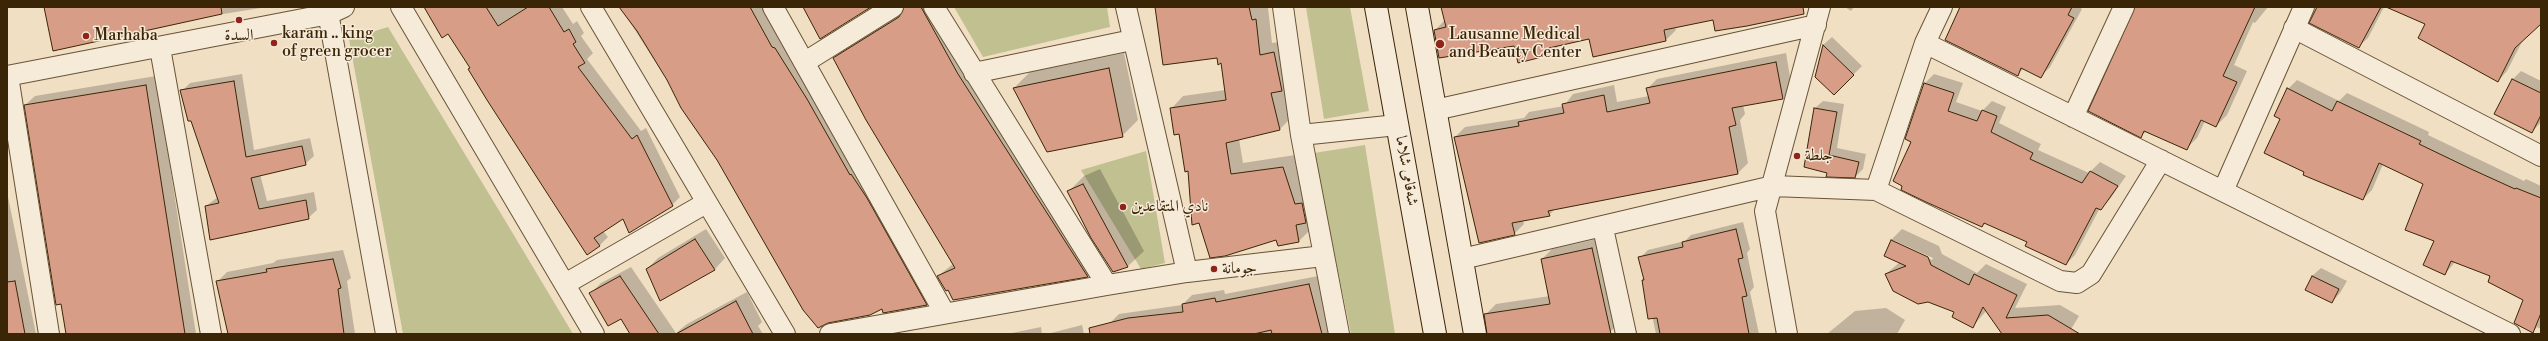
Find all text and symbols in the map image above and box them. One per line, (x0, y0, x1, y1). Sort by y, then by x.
marker: السدة (234, 15, 244, 25)
place label: karam .. king of green grocer (282, 24, 392, 62)
place label: Lausanne Medical and Beauty Center (1449, 25, 1581, 63)
place label: Marhaba (94, 26, 158, 46)
place label: السدة (225, 26, 253, 46)
marker: Marhaba (81, 31, 91, 41)
marker: karam .. king of green grocer (269, 38, 279, 48)
marker: Lausanne Medical and Beauty Center (1434, 38, 1446, 50)
street label: شەقامی شلاما (1390, 135, 1422, 207)
place label: جلطة (1805, 146, 1833, 166)
marker: جلطة (1792, 151, 1802, 161)
place label: نادي المتقاعدین (1131, 197, 1208, 217)
marker: نادي المتقاعدین (1118, 202, 1128, 212)
place label: جومانة (1222, 259, 1257, 279)
marker: جومانة (1209, 264, 1219, 274)

